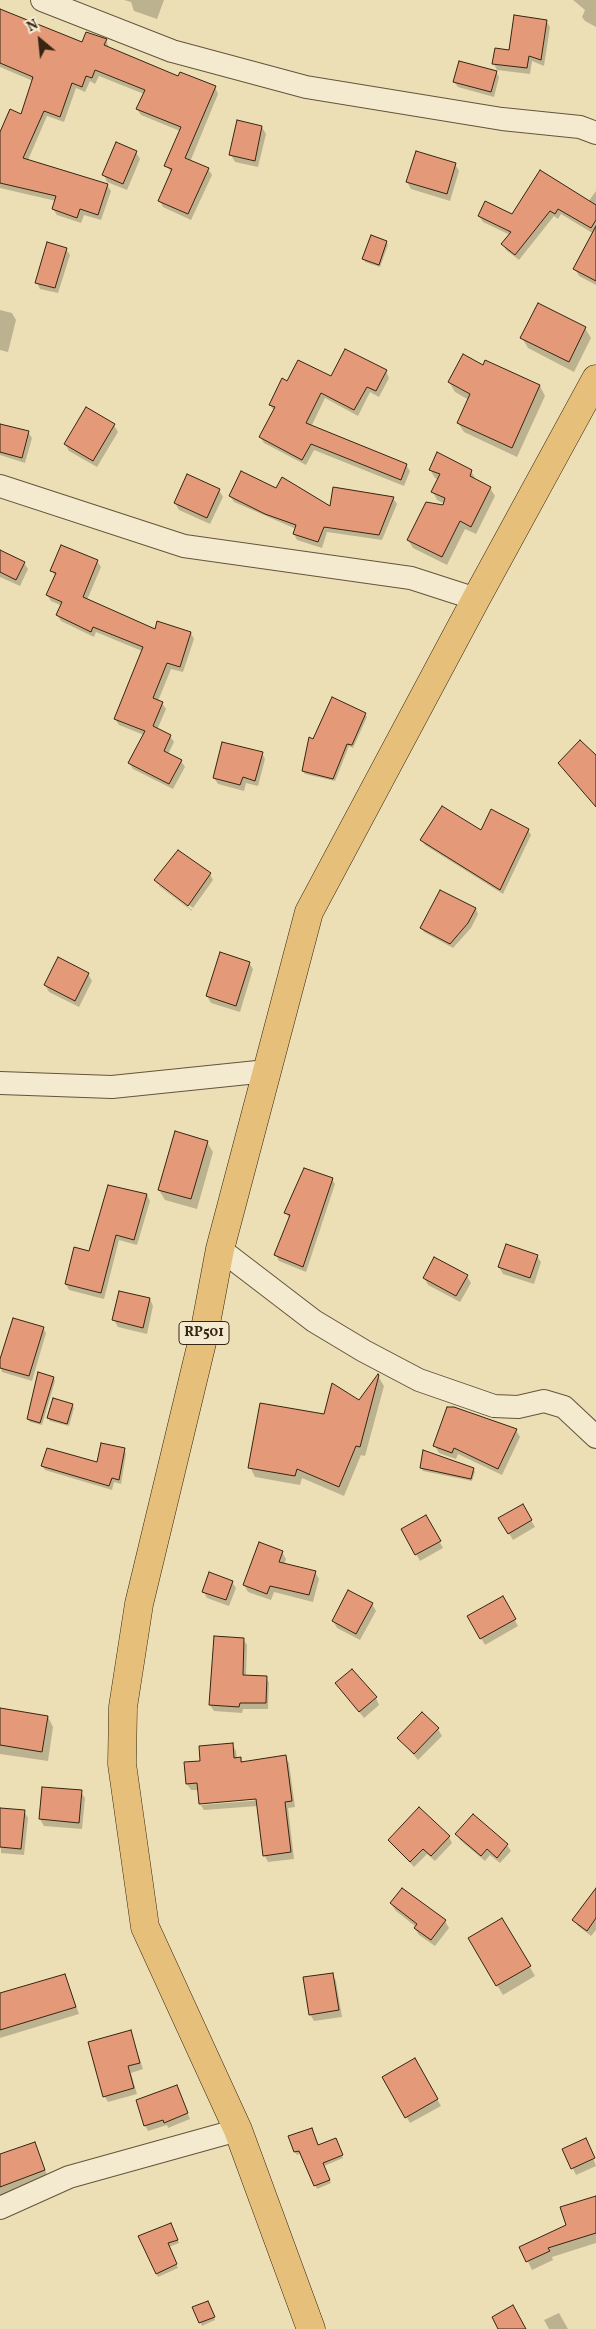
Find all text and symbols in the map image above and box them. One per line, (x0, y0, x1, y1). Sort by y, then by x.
north arrow (15, 15, 65, 65)
text: N (24, 16, 42, 37)
road number: RP501 (179, 1322, 229, 1345)

